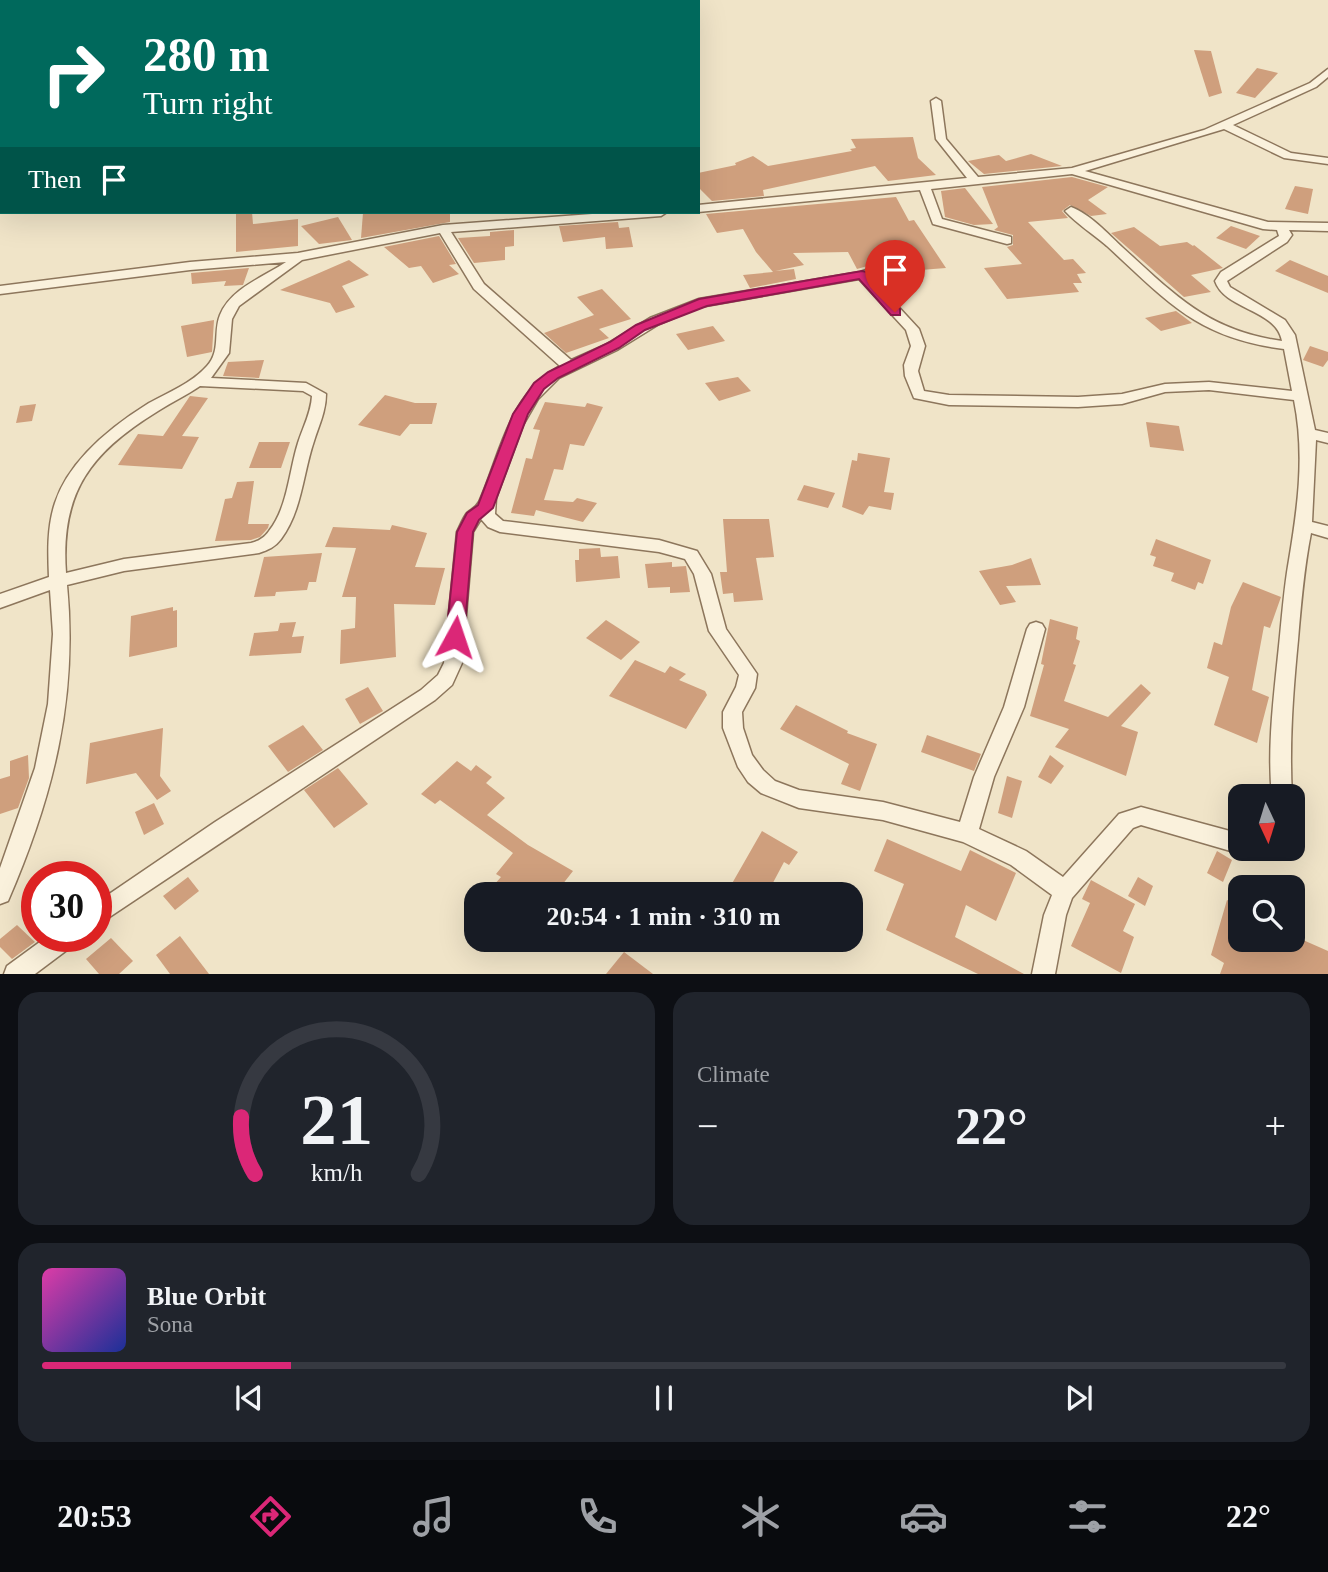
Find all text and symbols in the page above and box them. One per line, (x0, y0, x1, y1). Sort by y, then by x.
text: 280 m (143, 27, 270, 82)
icon: right (28, 28, 119, 119)
text: Turn right (143, 85, 273, 121)
icon: arrive (95, 161, 133, 199)
text: Then (28, 165, 81, 194)
pin (865, 240, 925, 312)
icon: arrive (876, 251, 914, 289)
position arrow (418, 600, 492, 674)
north arrow (1228, 784, 1306, 861)
map controls (1228, 784, 1305, 952)
speed limit sign: 30 (21, 861, 112, 952)
button: search (1228, 875, 1305, 952)
text: 20:54 · 1 min · 310 m (547, 902, 781, 931)
text: Climate (697, 1062, 770, 1087)
text: 21 (300, 1080, 373, 1161)
text: 22° (955, 1098, 1028, 1155)
text: − (697, 1105, 718, 1147)
text: + (1265, 1105, 1286, 1147)
text: km/h (311, 1159, 363, 1186)
text: Blue Orbit (147, 1282, 266, 1311)
text: Sona (147, 1312, 193, 1337)
icon: previous (230, 1379, 268, 1417)
icon: pause (645, 1379, 683, 1417)
icon: next (1060, 1379, 1098, 1417)
icon: directions (246, 1492, 295, 1541)
icon: music (409, 1492, 458, 1541)
icon: phone (573, 1492, 622, 1541)
icon: climate (736, 1492, 785, 1541)
icon: car (899, 1492, 948, 1541)
icon: filters (1063, 1492, 1112, 1541)
text: 20:53 (57, 1498, 132, 1534)
text: 22° (1226, 1498, 1271, 1534)

